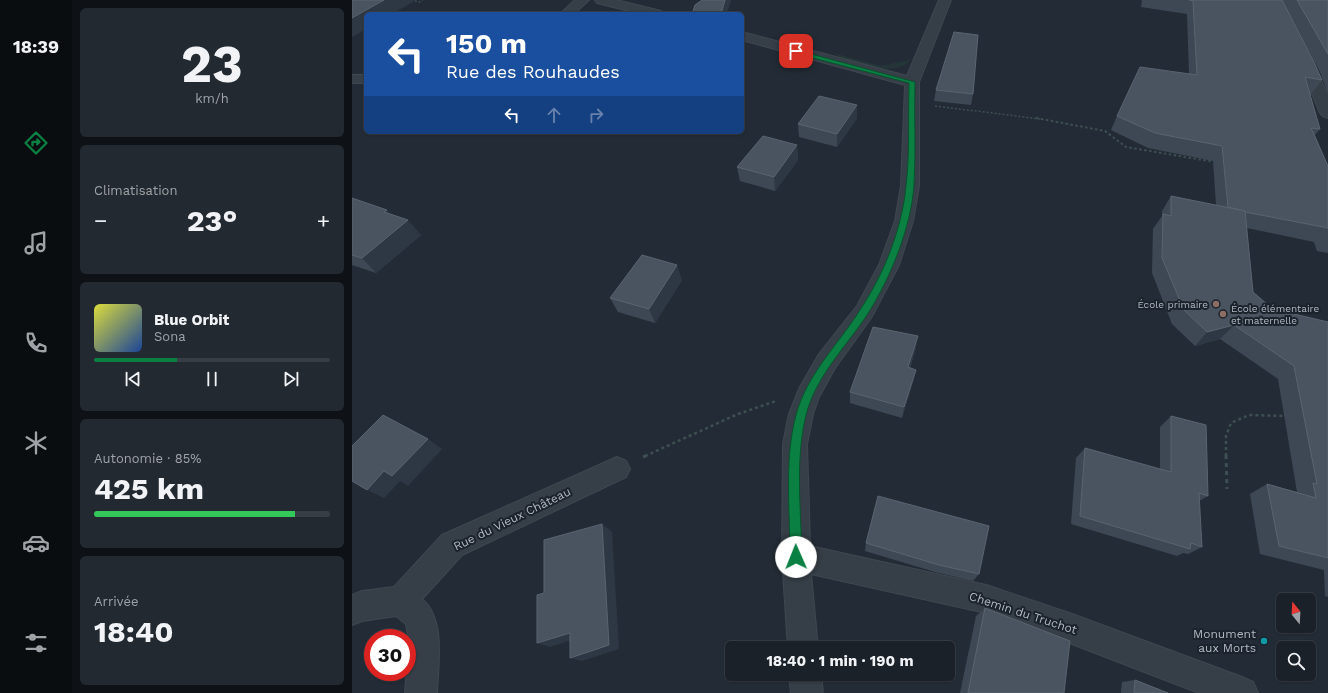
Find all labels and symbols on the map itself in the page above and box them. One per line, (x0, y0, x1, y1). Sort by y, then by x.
pin (779, 34, 813, 68)
place label: École primaire (1137, 299, 1208, 310)
marker: École primaire (1211, 299, 1221, 309)
place label: École élémentaire et maternelle (1231, 303, 1319, 326)
marker: École élémentaire et maternelle (1218, 309, 1228, 319)
street label: Rue du Vieux Château (451, 484, 573, 554)
position arrow (775, 536, 817, 578)
street label: Chemin du Truchot (967, 589, 1079, 637)
north arrow (1276, 593, 1316, 633)
place label: Monument aux Morts (1193, 627, 1256, 655)
speed limit sign: 30 (364, 629, 416, 681)
marker: Monument aux Morts (1259, 636, 1269, 646)

